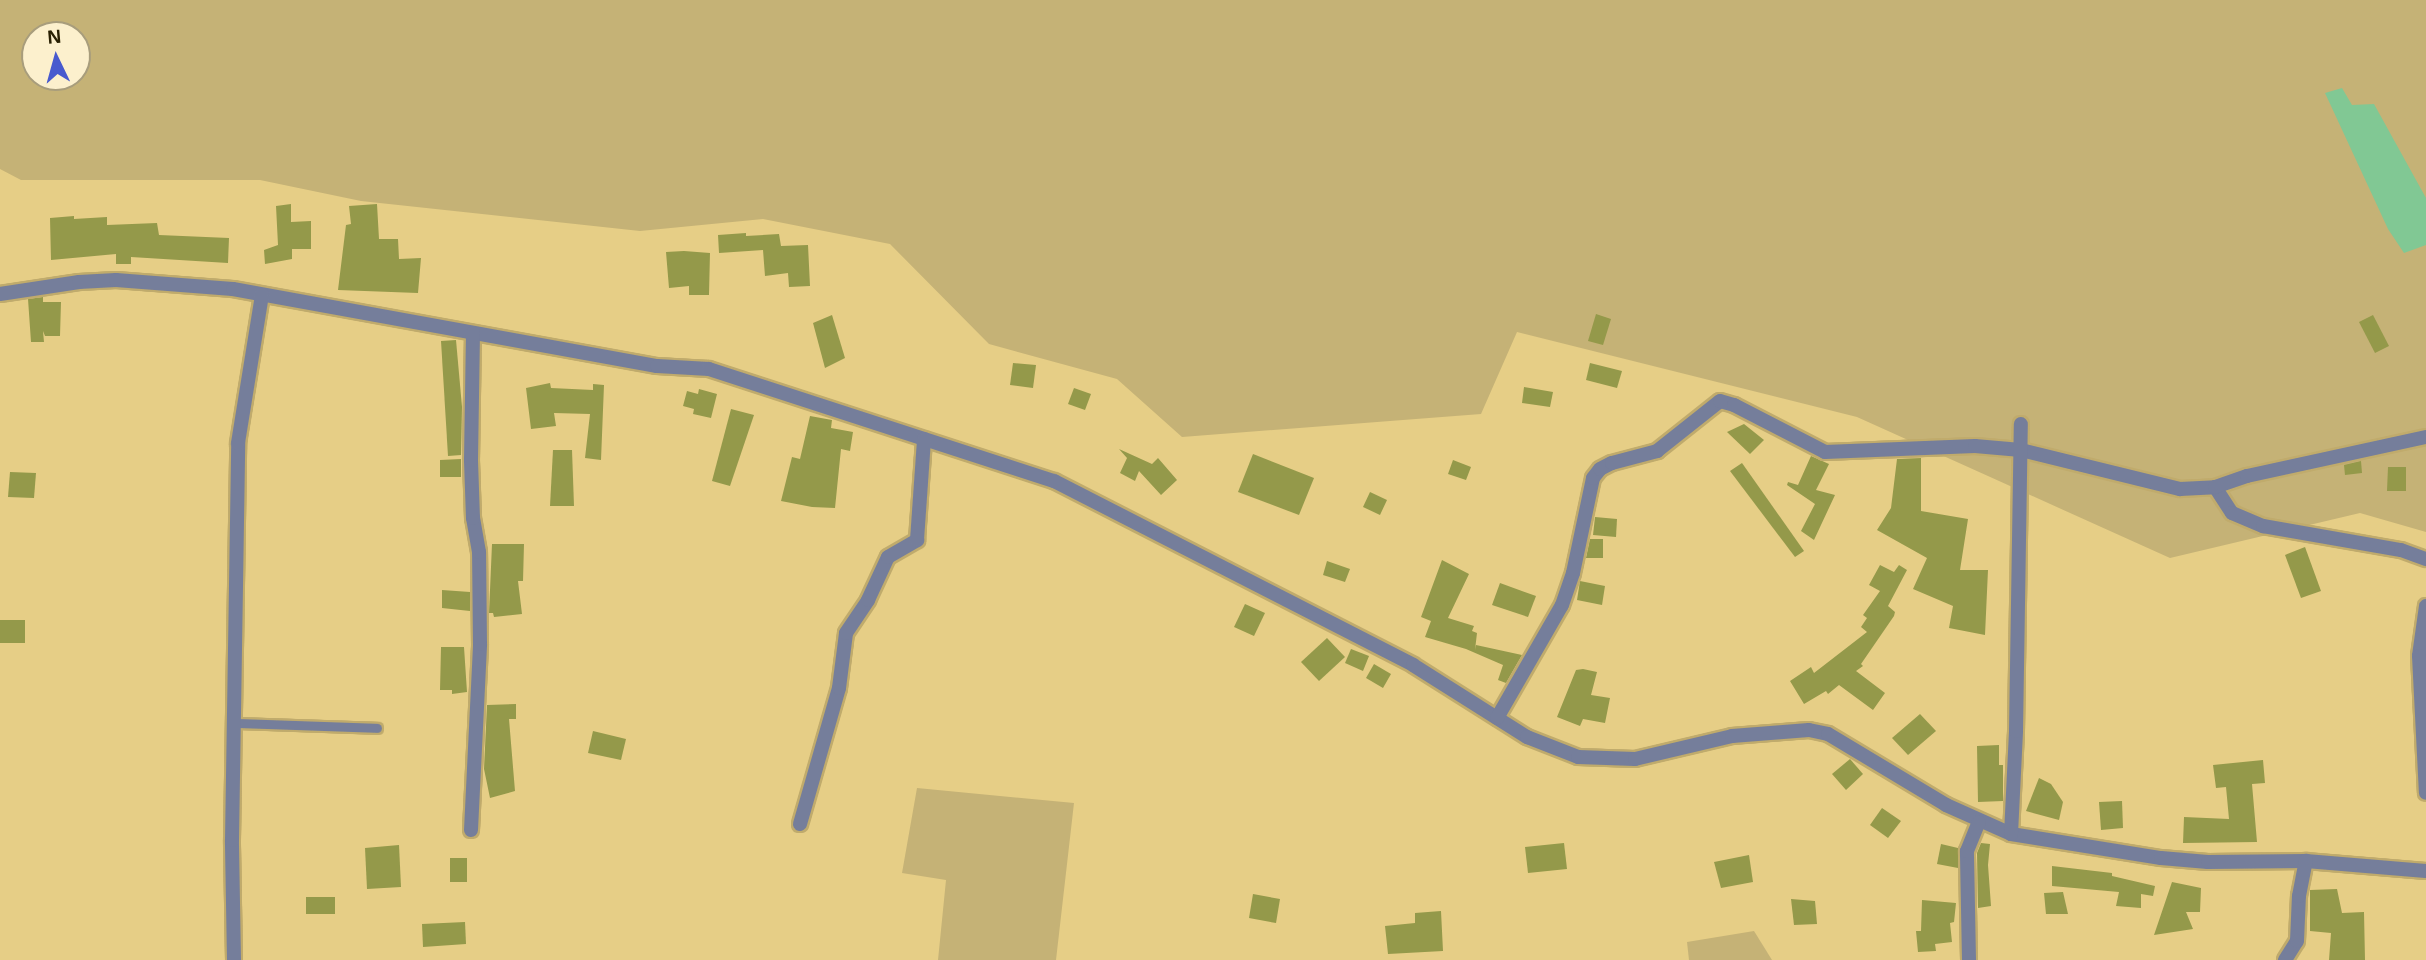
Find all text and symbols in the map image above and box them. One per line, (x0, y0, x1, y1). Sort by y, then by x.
north arrow (21, 21, 91, 91)
text: N (47, 26, 62, 48)

